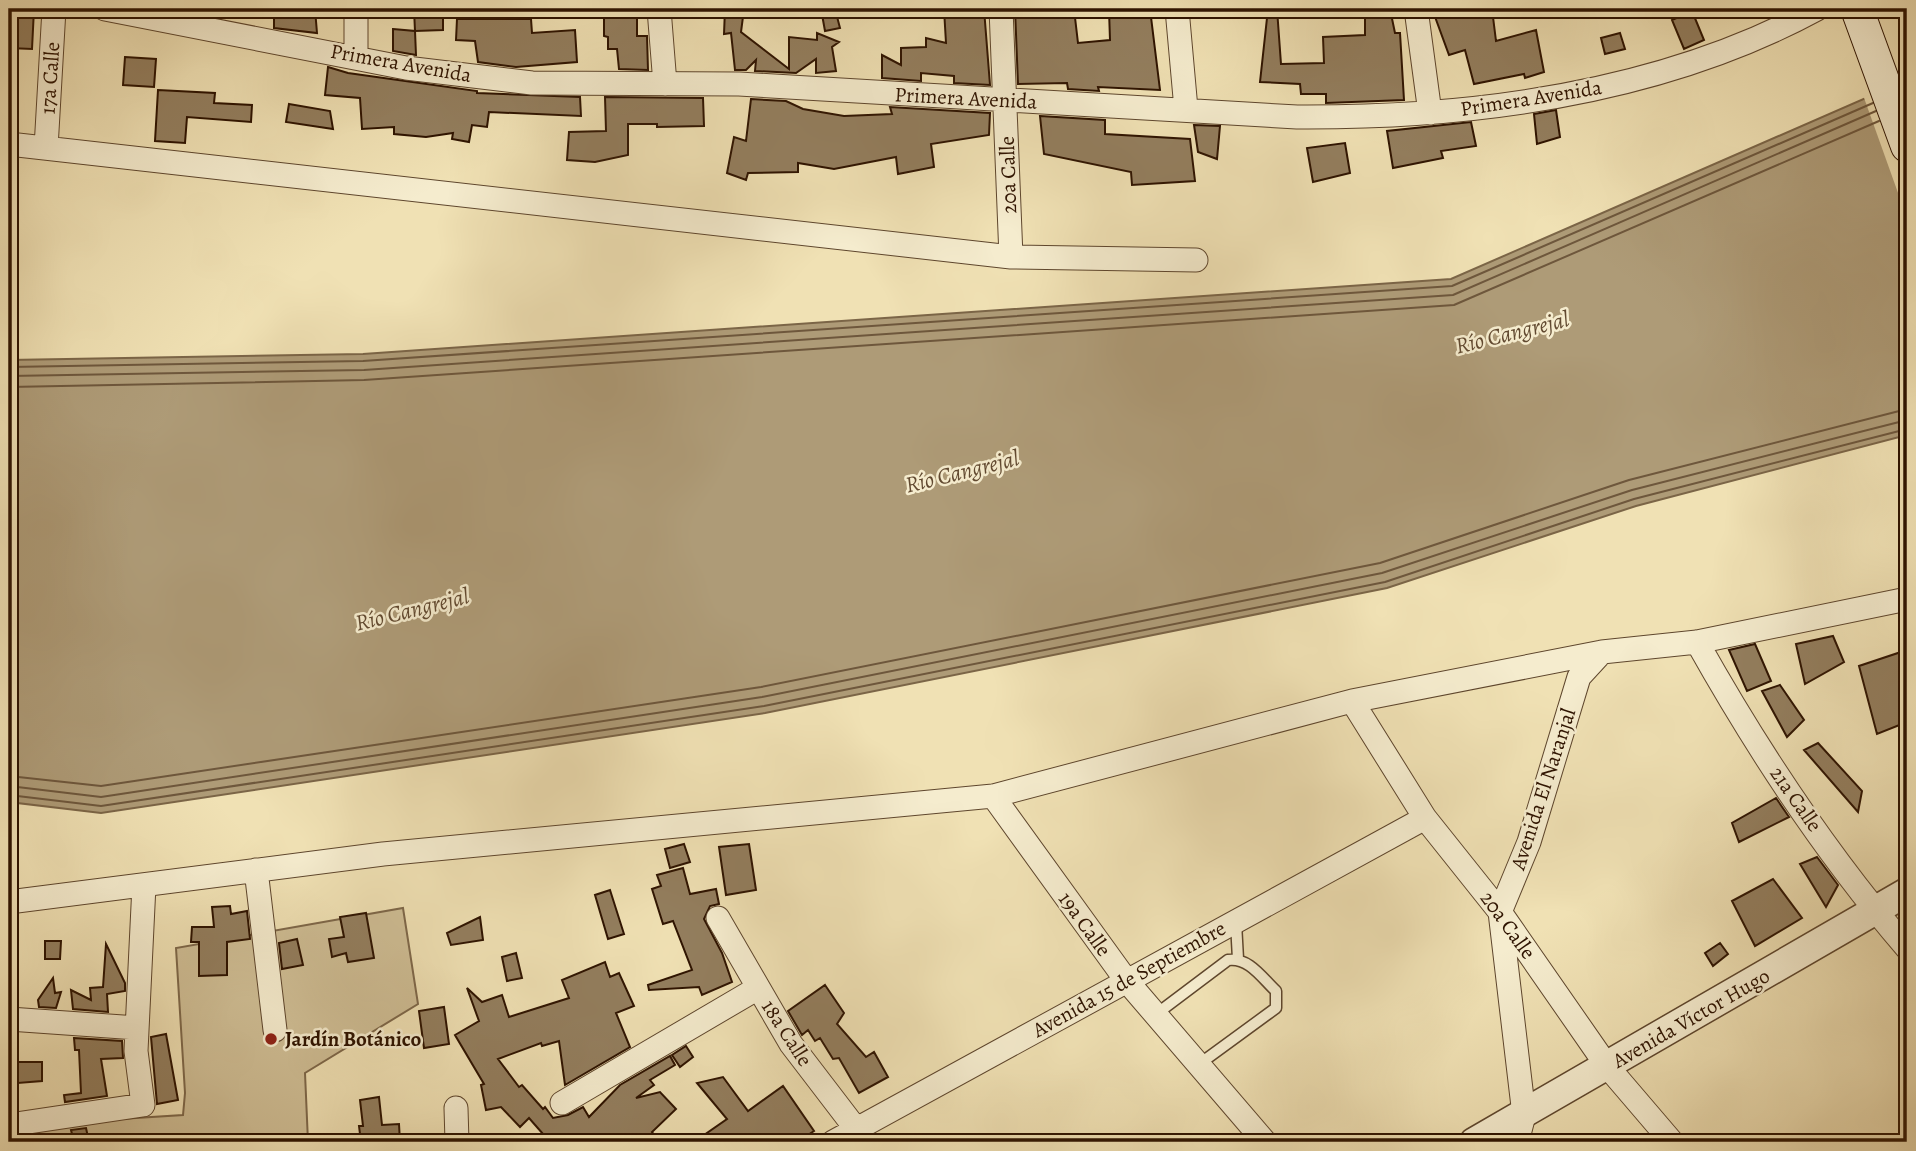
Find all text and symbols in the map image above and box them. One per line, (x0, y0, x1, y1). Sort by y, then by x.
street label: Primera Avenida (328, 37, 474, 89)
street label: 17a Calle (34, 41, 66, 115)
street label: Primera Avenida (1458, 73, 1604, 123)
street label: Primera Avenida (894, 80, 1038, 116)
street label: 20a Calle (993, 136, 1023, 214)
water label: Río Cangrejal (1452, 303, 1572, 362)
water label: Río Cangrejal (902, 442, 1022, 501)
water label: Río Cangrejal (352, 580, 472, 639)
street label: Avenida El Naranjal (1503, 705, 1582, 874)
street label: 21a Calle (1763, 761, 1829, 837)
street label: 20a Calle (1474, 885, 1542, 965)
street label: 19a Calle (1052, 886, 1118, 962)
street label: Avenida 15 de Septiembre (1026, 914, 1231, 1044)
street label: Avenida Víctor Hugo (1606, 962, 1775, 1075)
street label: 18a Calle (755, 994, 819, 1072)
place label: Jardín Botánico (285, 1025, 422, 1053)
marker: Jardín Botánico (263, 1031, 279, 1047)

